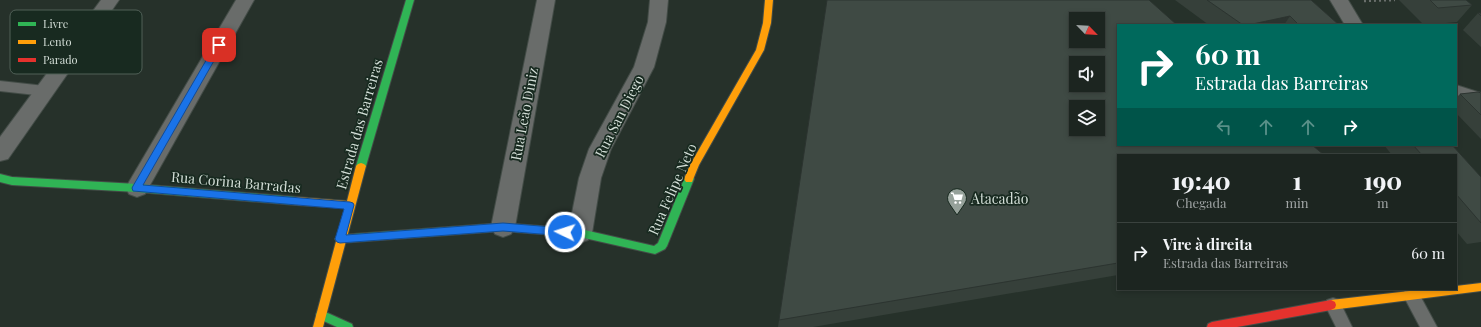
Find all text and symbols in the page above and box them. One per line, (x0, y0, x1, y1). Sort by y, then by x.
legend (10, 10, 142, 74)
north arrow (1069, 12, 1105, 48)
map controls (1069, 12, 1105, 136)
text: Livre (43, 16, 69, 31)
pin (202, 28, 236, 62)
text: Lento (43, 34, 72, 49)
icon: arrive (208, 34, 230, 56)
text: 60 m (1195, 35, 1261, 72)
icon: right (1129, 40, 1181, 92)
text: Parado (43, 52, 78, 67)
button: sound (1069, 56, 1105, 92)
street label: Estrada das Barreiras (331, 57, 387, 191)
street label: Rua Leão Diniz (506, 66, 542, 162)
street label: Rua San Diego (590, 71, 648, 160)
text: Estrada das Barreiras (1195, 71, 1368, 95)
button: layers (1069, 100, 1105, 136)
icon: left (1213, 116, 1235, 138)
icon: ahead (1255, 116, 1277, 138)
icon: ahead (1297, 116, 1319, 138)
icon: right (1339, 116, 1361, 138)
street label: Rua Felipe Neto (643, 140, 701, 238)
text: 19:40 (1172, 164, 1231, 196)
text: 1 (1292, 164, 1302, 196)
text: 190 (1363, 164, 1402, 196)
street label: Rua Corina Barradas (170, 167, 302, 197)
supermarket icon: Atacadão (946, 187, 968, 215)
place label: Atacadão (970, 189, 1029, 208)
text: Chegada (1176, 194, 1226, 211)
text: min (1285, 194, 1309, 211)
text: m (1377, 194, 1389, 211)
position arrow (544, 211, 586, 253)
text: Vire à direita (1163, 234, 1252, 254)
icon: right (1129, 242, 1151, 264)
text: 60 m (1411, 243, 1445, 263)
text: Estrada das Barreiras (1163, 254, 1288, 271)

